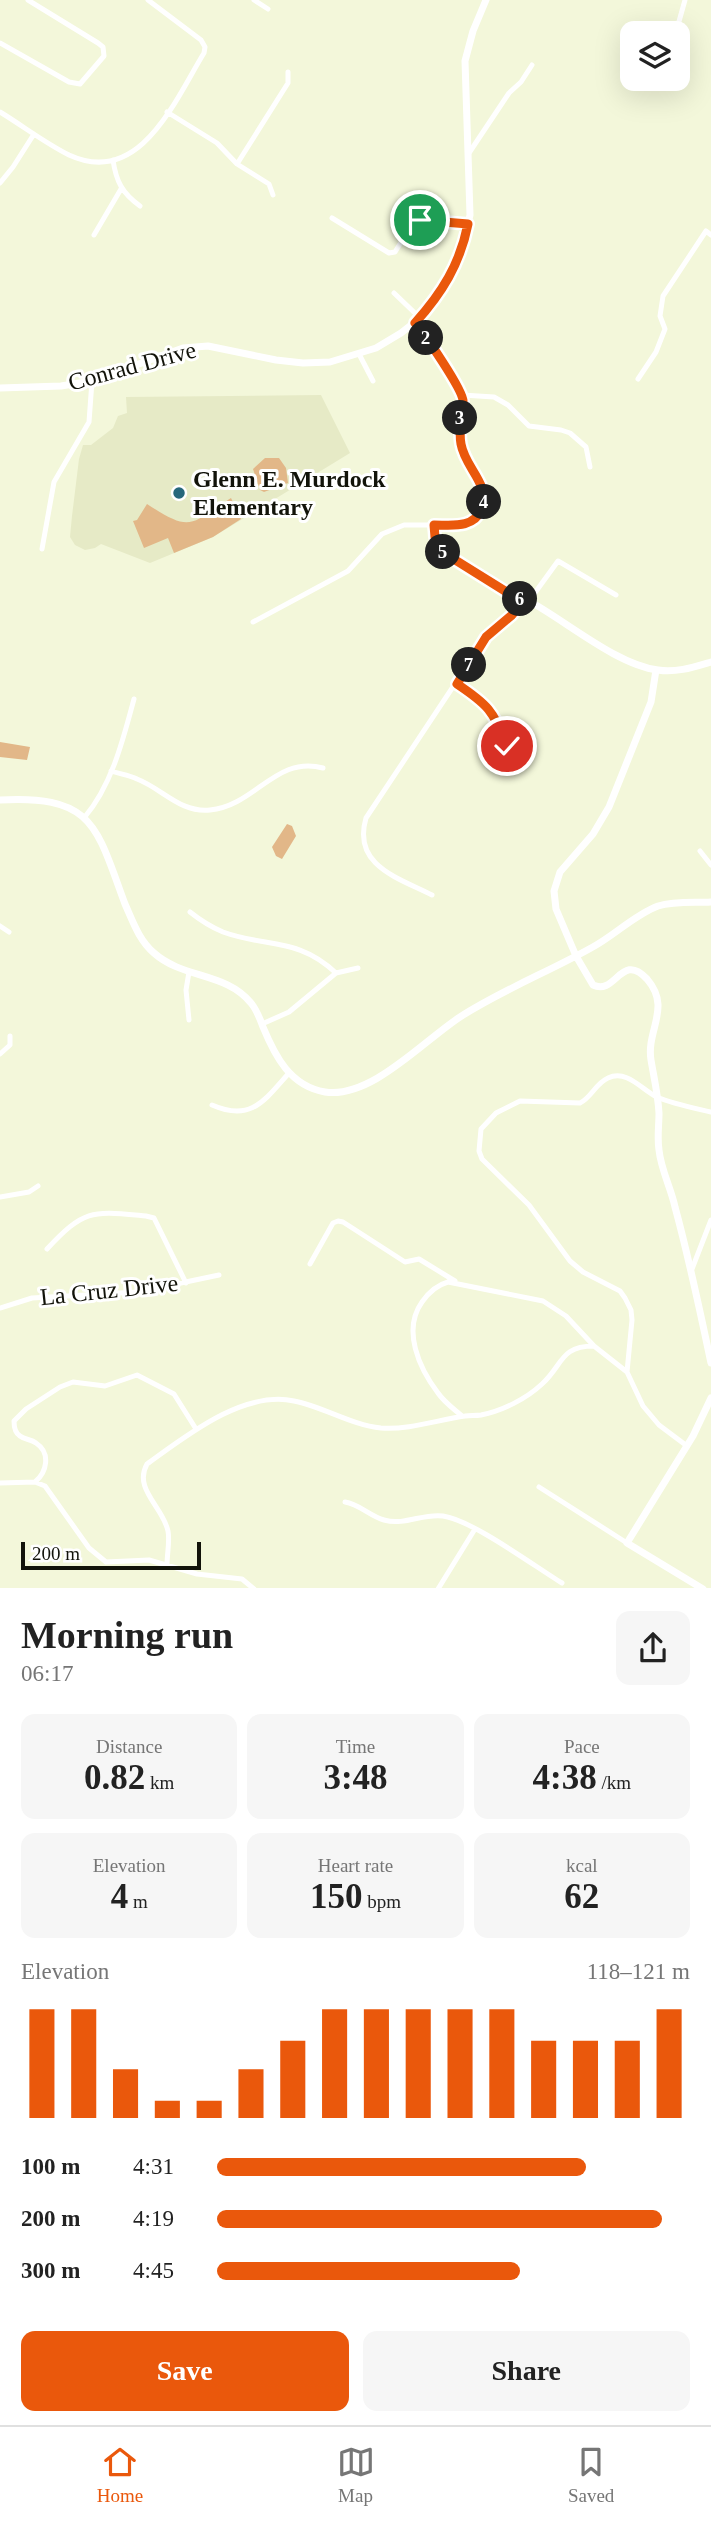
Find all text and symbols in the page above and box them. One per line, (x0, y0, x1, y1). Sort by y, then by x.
map controls (620, 21, 690, 91)
button: layers (620, 21, 690, 91)
pin (390, 190, 450, 250)
icon: arrive (401, 201, 439, 239)
pin: 2 (408, 320, 444, 356)
text: 2 (421, 327, 430, 348)
street label: Conrad Drive (65, 336, 199, 396)
pin: 3 (442, 400, 477, 436)
text: 3 (455, 407, 464, 428)
place label: Glenn E. Murdock Elementary (193, 466, 386, 520)
pin: 4 (466, 484, 502, 520)
marker: Glenn E. Murdock Elementary (171, 485, 187, 501)
text: 4 (479, 491, 488, 512)
pin: 5 (426, 534, 460, 570)
text: 5 (438, 541, 447, 562)
pin: 6 (503, 582, 538, 616)
text: 6 (515, 588, 524, 609)
pin: 7 (452, 648, 486, 682)
text: 7 (464, 654, 473, 675)
pin (477, 716, 537, 776)
icon: check (488, 727, 526, 765)
street label: La Cruz Drive (39, 1270, 179, 1310)
scale bar (21, 1540, 201, 1571)
text: 200 m (32, 1543, 80, 1564)
button: share (616, 1611, 690, 1685)
text: Morning run (21, 1614, 233, 1656)
text: 06:17 (21, 1661, 73, 1686)
text: Distance (96, 1736, 162, 1757)
text: Time (336, 1736, 375, 1757)
text: Pace (564, 1736, 600, 1757)
text: 0.82 (84, 1758, 145, 1797)
text: 3:48 (323, 1758, 388, 1797)
text: 4:38 (533, 1758, 597, 1797)
text: km (145, 1772, 174, 1793)
text: /km (597, 1772, 631, 1793)
text: Elevation (93, 1855, 166, 1876)
text: Heart rate (318, 1855, 393, 1876)
text: kcal (566, 1855, 598, 1876)
text: 4 (111, 1877, 128, 1916)
text: 150 (310, 1877, 362, 1916)
text: 62 (564, 1877, 599, 1916)
text: m (128, 1891, 148, 1912)
text: bpm (362, 1891, 401, 1912)
text: Elevation (21, 1959, 109, 1984)
text: 118–121 m (587, 1959, 690, 1984)
text: 100 m (21, 2154, 80, 2179)
text: 4:31 (133, 2154, 174, 2179)
text: 200 m (21, 2206, 80, 2231)
text: 4:19 (133, 2206, 174, 2231)
text: 300 m (21, 2258, 80, 2283)
text: 4:45 (133, 2258, 174, 2283)
button: Save (21, 2331, 349, 2411)
button: Share (363, 2331, 690, 2411)
tab: Home (97, 2443, 143, 2507)
tab: Map (337, 2443, 375, 2507)
tab: Saved (568, 2443, 614, 2507)

